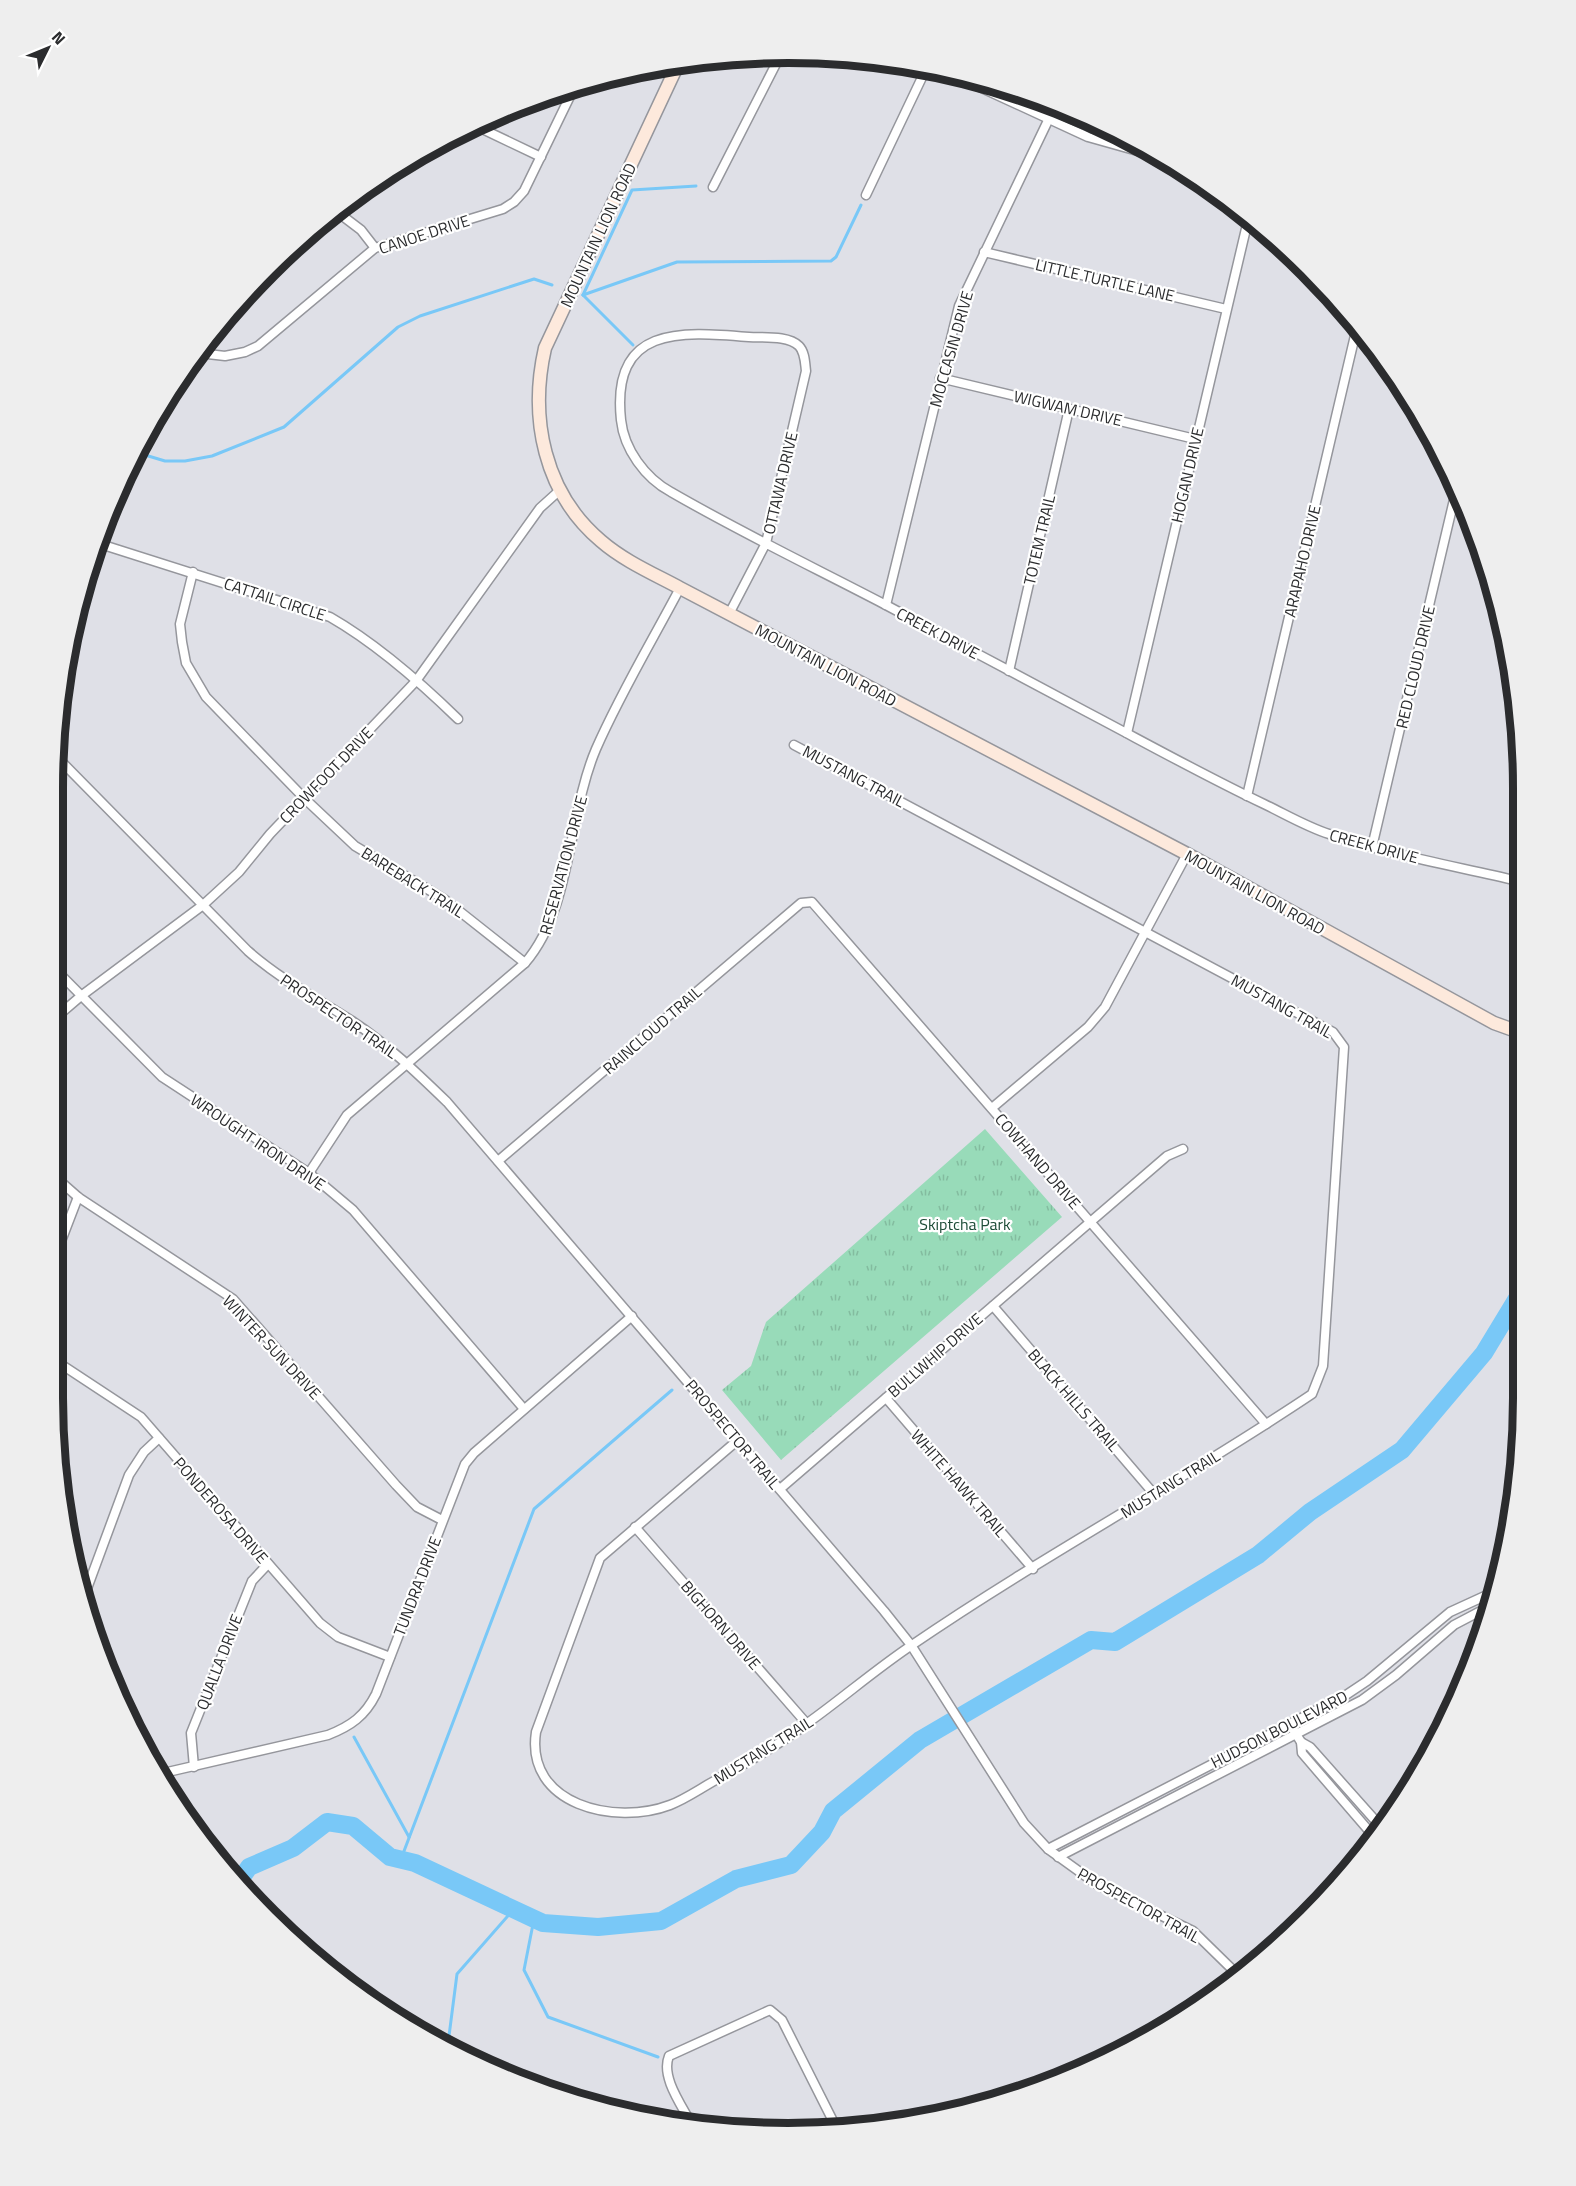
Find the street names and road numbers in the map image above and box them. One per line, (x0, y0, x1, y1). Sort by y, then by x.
street label: MOUNTAIN LION ROAD (554, 159, 642, 311)
street label: CANOE DRIVE (375, 208, 473, 260)
street label: LITTLE TURTLE LANE (1033, 252, 1177, 308)
street label: MOCCASIN DRIVE (923, 288, 979, 410)
street label: WIGWAM DRIVE (1011, 384, 1125, 432)
street label: HOGAN DRIVE (1164, 425, 1210, 525)
street label: OTTAWA DRIVE (757, 429, 803, 537)
street label: TOTEM TRAIL (1017, 492, 1061, 587)
street label: ARAPAHO DRIVE (1277, 502, 1327, 619)
street label: CATTAIL CIRCLE (221, 571, 329, 627)
street label: CREEK DRIVE (892, 601, 984, 665)
street label: RED CLOUD DRIVE (1389, 603, 1441, 731)
street label: MOUNTAIN LION ROAD (751, 618, 901, 712)
street label: CROWFOOT DRIVE (273, 721, 379, 829)
street label: MUSTANG TRAIL (798, 739, 910, 813)
street label: RESERVATION DRIVE (533, 793, 593, 937)
street label: CREEK DRIVE (1327, 823, 1421, 869)
street label: BAREBACK TRAIL (357, 841, 470, 924)
street label: MOUNTAIN LION ROAD (1180, 843, 1330, 941)
street label: PROSPECTOR TRAIL (276, 968, 403, 1064)
street label: MUSTANG TRAIL (1227, 968, 1338, 1044)
street label: RAINCLOUD TRAIL (597, 980, 707, 1080)
street label: WROUGHT IRON DRIVE (186, 1088, 331, 1196)
street label: COWHAND DRIVE (989, 1108, 1087, 1214)
street label: WINTER SUN DRIVE (217, 1289, 327, 1405)
street label: BULLWHIP DRIVE (882, 1307, 988, 1403)
street label: BLACK HILLS TRAIL (1022, 1343, 1126, 1457)
street label: PROSPECTOR TRAIL (680, 1374, 786, 1494)
street label: WHITE HAWK TRAIL (905, 1424, 1013, 1542)
street label: MUSTANG TRAIL (1116, 1444, 1225, 1524)
street label: PONDEROSA DRIVE (168, 1451, 274, 1569)
street label: TUNDRA DRIVE (387, 1533, 447, 1639)
street label: BIGHORN DRIVE (675, 1575, 767, 1675)
street label: QUALLA DRIVE (190, 1610, 248, 1713)
street label: HUDSON BOULEVARD (1206, 1684, 1352, 1774)
street label: MUSTANG TRAIL (709, 1710, 818, 1790)
street label: PROSPECTOR TRAIL (1073, 1861, 1205, 1949)

